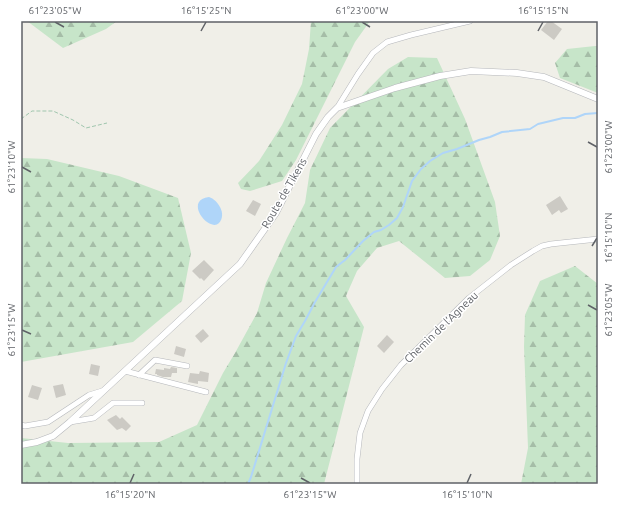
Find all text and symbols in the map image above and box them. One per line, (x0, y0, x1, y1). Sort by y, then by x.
text: 61°23'05"W (29, 5, 81, 16)
text: 16°15'25"N (181, 5, 231, 16)
text: 61°23'00"W (336, 5, 388, 16)
text: 16°15'15"N (518, 5, 568, 16)
text: 61°23'00"W (603, 121, 614, 173)
text: 61°23'10"W (6, 141, 17, 193)
street label: Route de Tikens (259, 156, 309, 230)
text: 16°15'10"N (603, 213, 614, 263)
text: 61°23'05"W (603, 284, 614, 336)
street label: Chemin de l’Agneau (402, 289, 480, 365)
text: 61°23'15"W (6, 304, 17, 356)
text: 16°15'20"N (105, 489, 155, 500)
text: 61°23'15"W (284, 489, 336, 500)
text: 16°15'10"N (442, 489, 492, 500)

